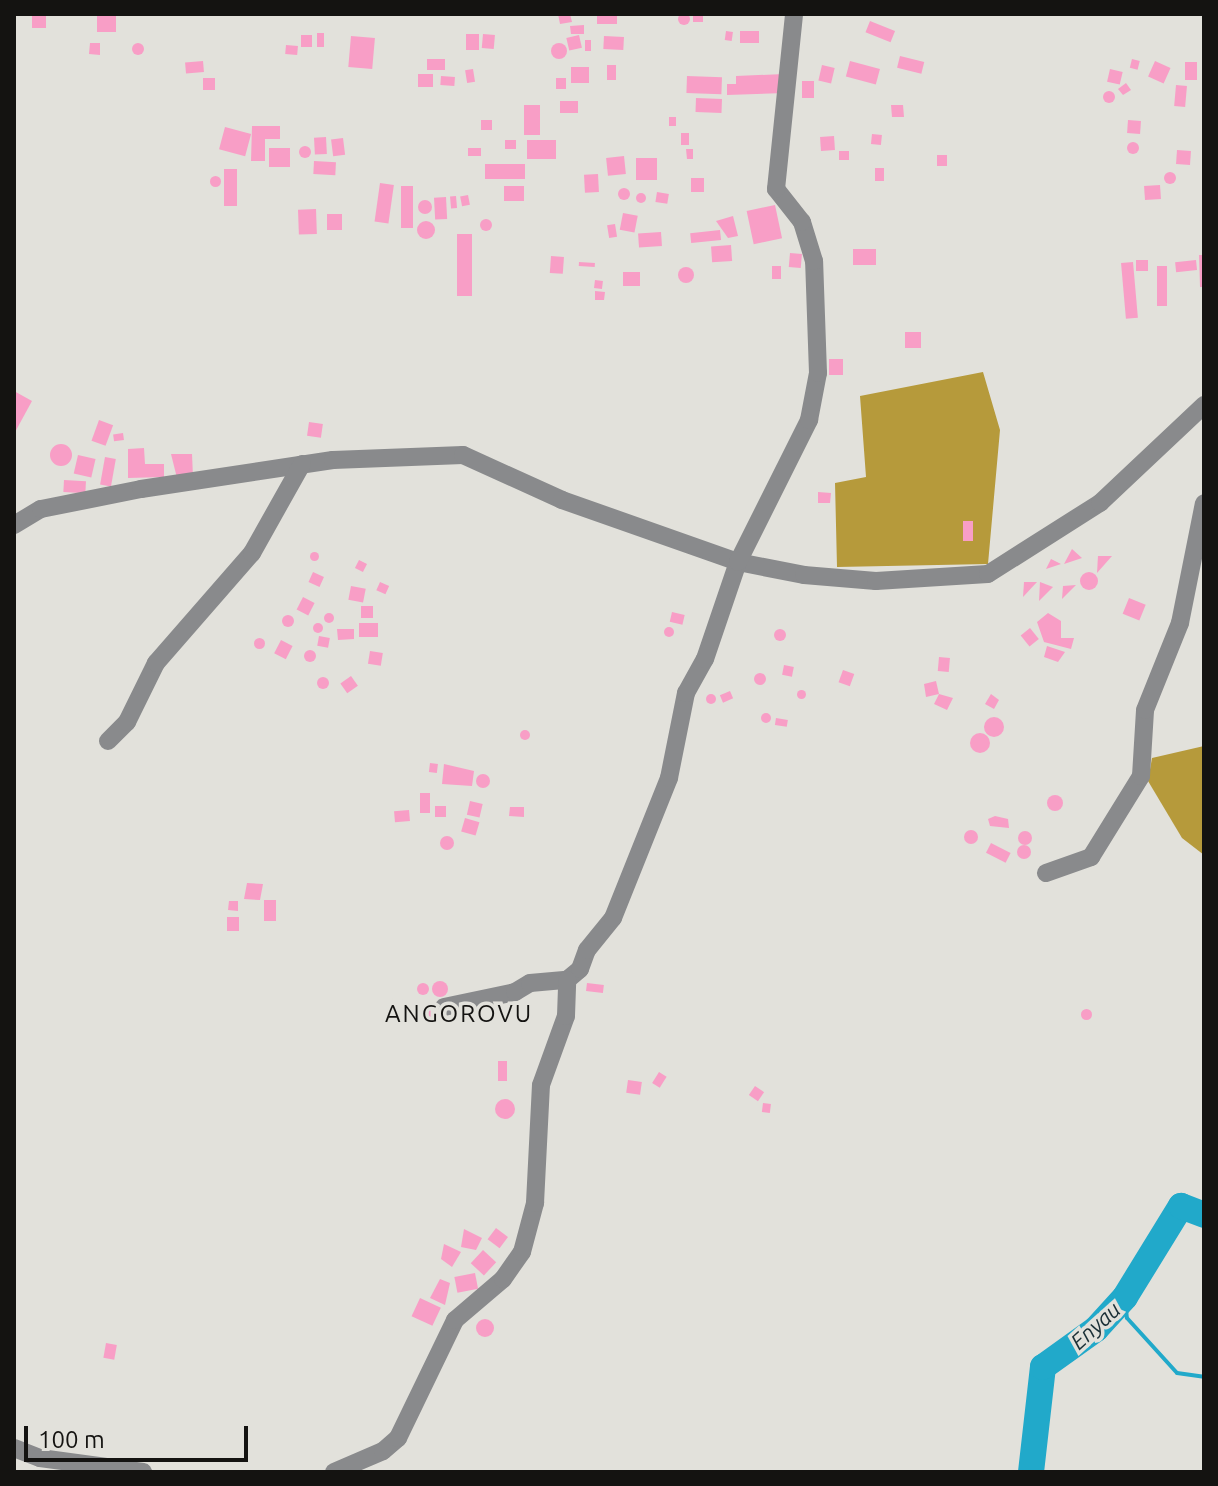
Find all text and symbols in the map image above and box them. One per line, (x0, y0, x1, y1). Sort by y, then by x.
district label: ANGOROVU (385, 1000, 533, 1028)
water label: Enyau (1065, 1296, 1125, 1354)
scale bar (28, 1410, 252, 1460)
text: 100 m (38, 1426, 105, 1453)

